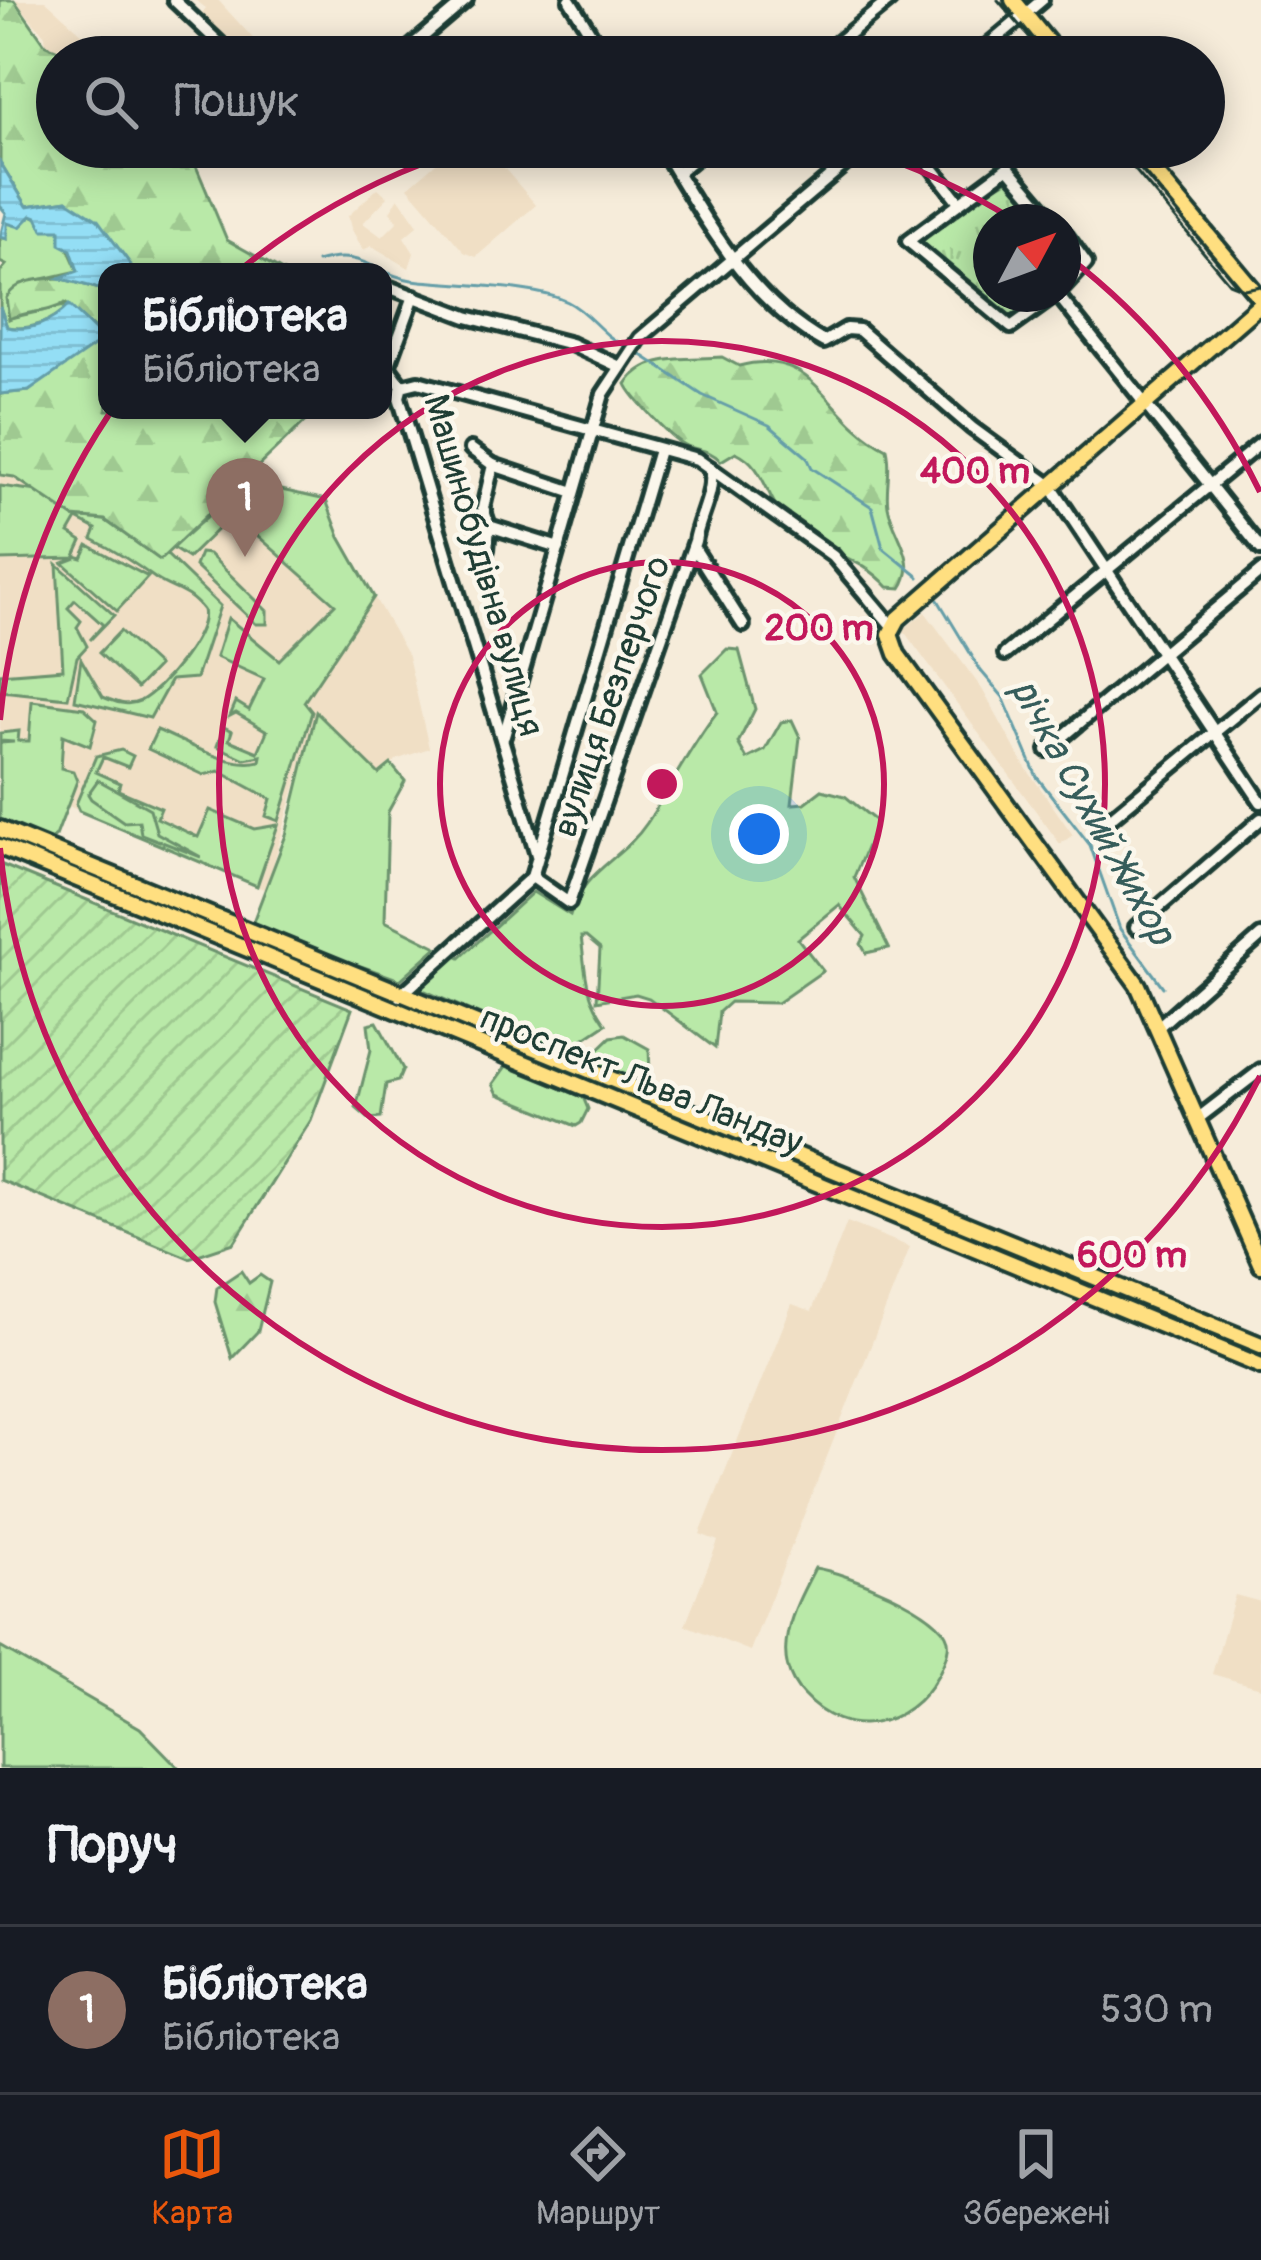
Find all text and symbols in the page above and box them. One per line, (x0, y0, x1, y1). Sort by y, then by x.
search box (36, 36, 1225, 168)
icon: search (78, 69, 144, 135)
text: Пошук (174, 74, 299, 130)
north arrow (973, 204, 1081, 312)
popup (98, 263, 392, 419)
text: Бібліотека (142, 289, 348, 345)
text: Бібліотека (142, 345, 320, 394)
street label: Машинобудівна вулиця (413, 389, 554, 741)
text: 400 m (920, 449, 1030, 494)
pin: 1 (206, 458, 284, 557)
street label: вулиця Безперчого (542, 550, 681, 843)
text: 200 m (764, 606, 874, 651)
water label: річка Сухий Жихор (999, 670, 1187, 955)
centre of rings (641, 763, 683, 805)
your location (729, 804, 789, 864)
street label: проспект Льва Ландау (474, 995, 809, 1166)
text: 600 m (1077, 1233, 1187, 1278)
text: Поруч (48, 1814, 178, 1878)
text: Бібліотека (162, 1957, 368, 2013)
text: 1 (79, 1985, 95, 2034)
text: 530 m (1100, 1985, 1213, 2034)
text: Бібліотека (162, 2013, 340, 2062)
tab: Карта (151, 2121, 233, 2234)
tab: Маршрут (536, 2121, 660, 2234)
tab: Збережені (963, 2121, 1110, 2234)

